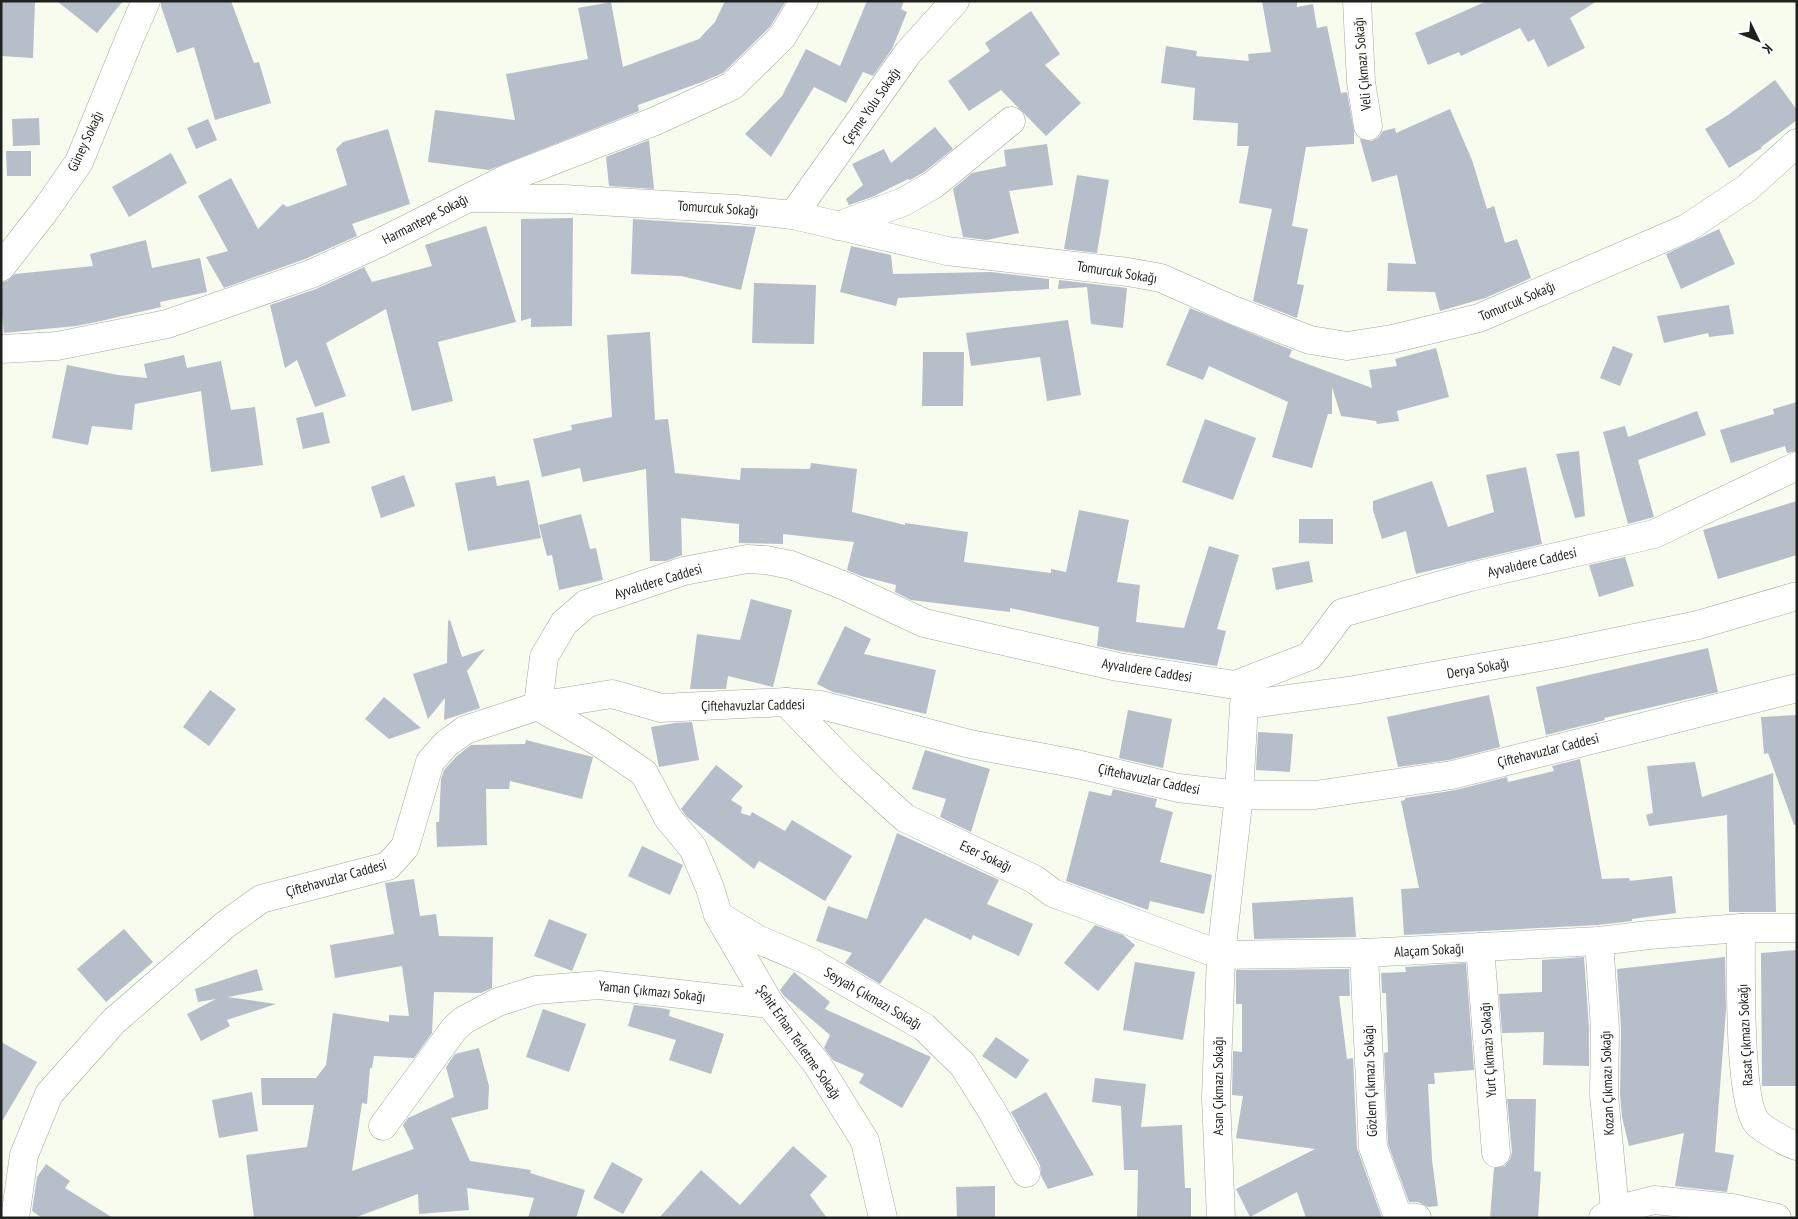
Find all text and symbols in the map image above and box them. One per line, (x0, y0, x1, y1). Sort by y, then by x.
north arrow (1733, 15, 1783, 65)
street label: Veli Çıkmazı Sokağı (1349, 17, 1375, 112)
text: K (1758, 40, 1777, 58)
street label: Çeşme Yolu Sokağı (838, 64, 904, 148)
street label: Güney Sokağı (63, 108, 107, 174)
street label: Harmantepe Sokağı (379, 190, 471, 248)
street label: Tomurcuk Sokağı (677, 196, 759, 220)
street label: Tomurcuk Sokağı (1076, 257, 1158, 287)
street label: Tomurcuk Sokağı (1476, 277, 1558, 325)
street label: Ayvalıdere Caddesi (1486, 543, 1578, 581)
street label: Ayvalıdere Caddesi (612, 559, 704, 603)
street label: Ayvalıdere Caddesi (1101, 654, 1193, 686)
street label: Derya Sokağı (1445, 654, 1511, 682)
street label: Çiftehavuzlar Caddesi (701, 695, 805, 715)
street label: Çiftehavuzlar Caddesi (1495, 729, 1601, 771)
street label: Çiftehavuzlar Caddesi (1096, 759, 1202, 799)
street label: Eser Sokağı (957, 836, 1015, 876)
street label: Çiftehavuzlar Caddesi (284, 855, 388, 901)
street label: Alaçam Sokağı (1393, 939, 1465, 961)
street label: Seyyah Çıkmazı Sokağı (821, 963, 925, 1033)
street label: Yaman Çıkmazı Sokağı (597, 976, 707, 1006)
street label: Şehit Erhan Terletme Sokağı (753, 981, 845, 1103)
street label: Rasat Çıkmazı Sokağı (1733, 983, 1757, 1087)
street label: Yurt Çıkmazı Sokağı (1476, 1002, 1500, 1098)
street label: Gözlem Çıkmazı Sokağı (1359, 1025, 1381, 1137)
street label: Kozan Çıkmazı Sokağı (1596, 1030, 1618, 1136)
street label: Asan Çıkmazı Sokağı (1209, 1037, 1227, 1135)

